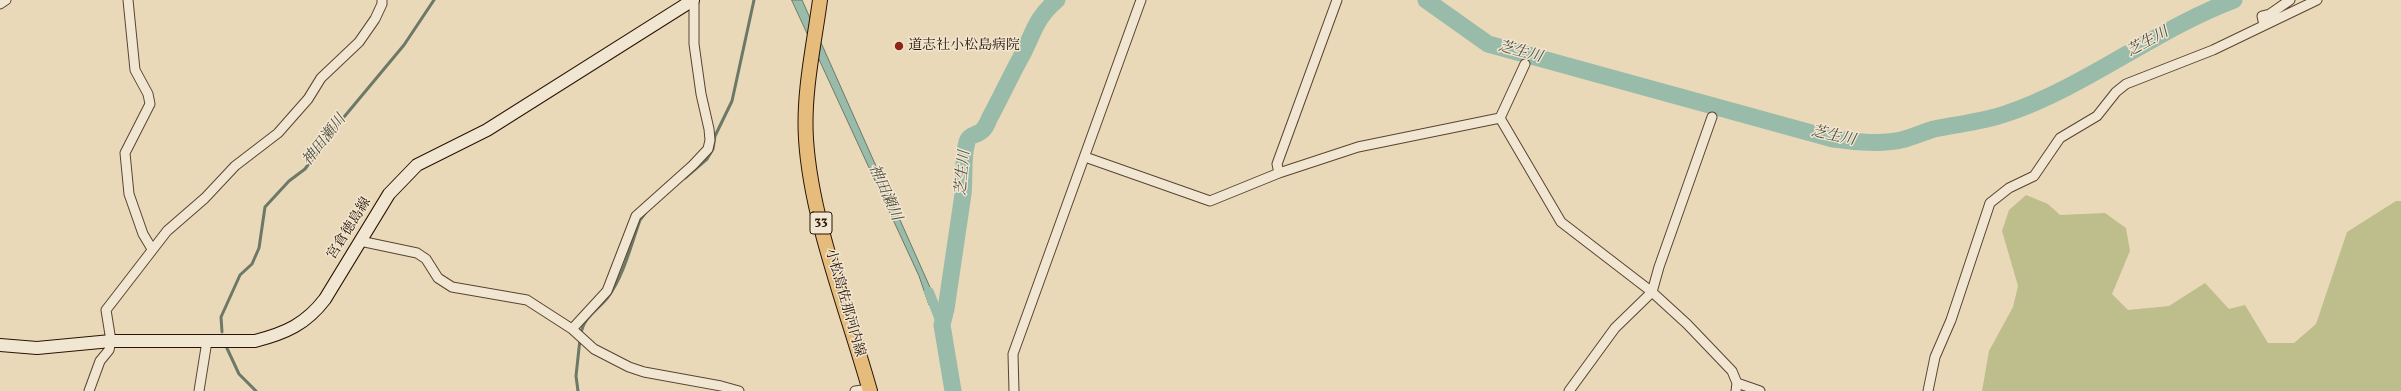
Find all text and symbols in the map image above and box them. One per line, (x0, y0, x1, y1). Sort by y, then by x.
water label: 芝生川 (2124, 24, 2172, 62)
place label: 道志社小松島病院 (908, 38, 1020, 54)
water label: 芝生川 (1496, 38, 1544, 68)
marker: 道志社小松島病院 (893, 40, 905, 52)
water label: 神田瀬川 (299, 112, 351, 170)
water label: 芝生川 (1809, 124, 1857, 150)
water label: 芝生川 (953, 150, 975, 196)
water label: 神田瀬川 (864, 162, 904, 224)
street label: 宮倉徳島線 (324, 195, 376, 263)
road number: 33 (810, 212, 832, 234)
street label: 小松島佐那河内線 (820, 247, 868, 359)

